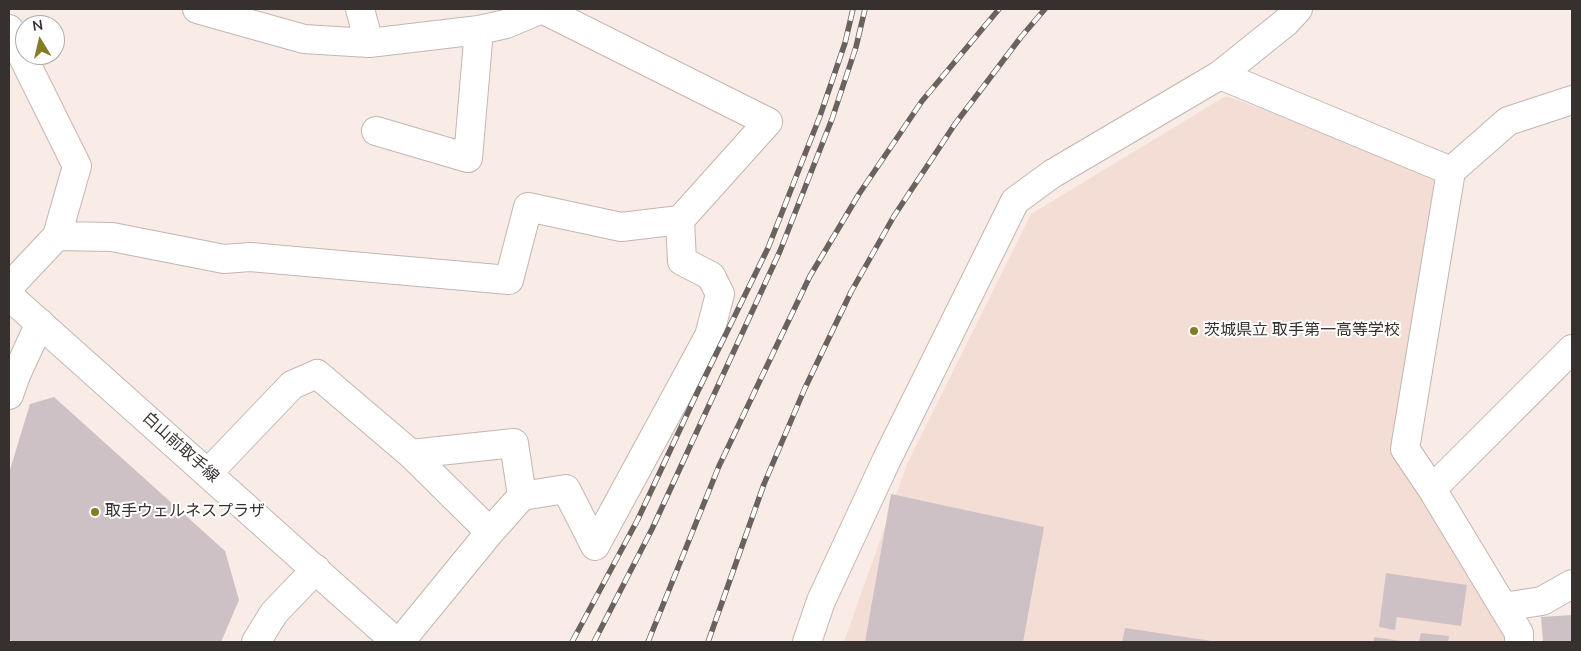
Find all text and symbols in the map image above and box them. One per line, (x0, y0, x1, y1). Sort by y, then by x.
north arrow (15, 15, 65, 65)
text: N (31, 15, 44, 36)
place label: 茨城県立 取手第一高等学校 (1204, 321, 1400, 341)
marker: 茨城県立 取手第一高等学校 (1188, 325, 1200, 337)
street label: 白山前取手線 (138, 409, 222, 487)
place label: 取手ウェルネスプラザ (105, 502, 265, 522)
marker: 取手ウェルネスプラザ (89, 506, 101, 518)

